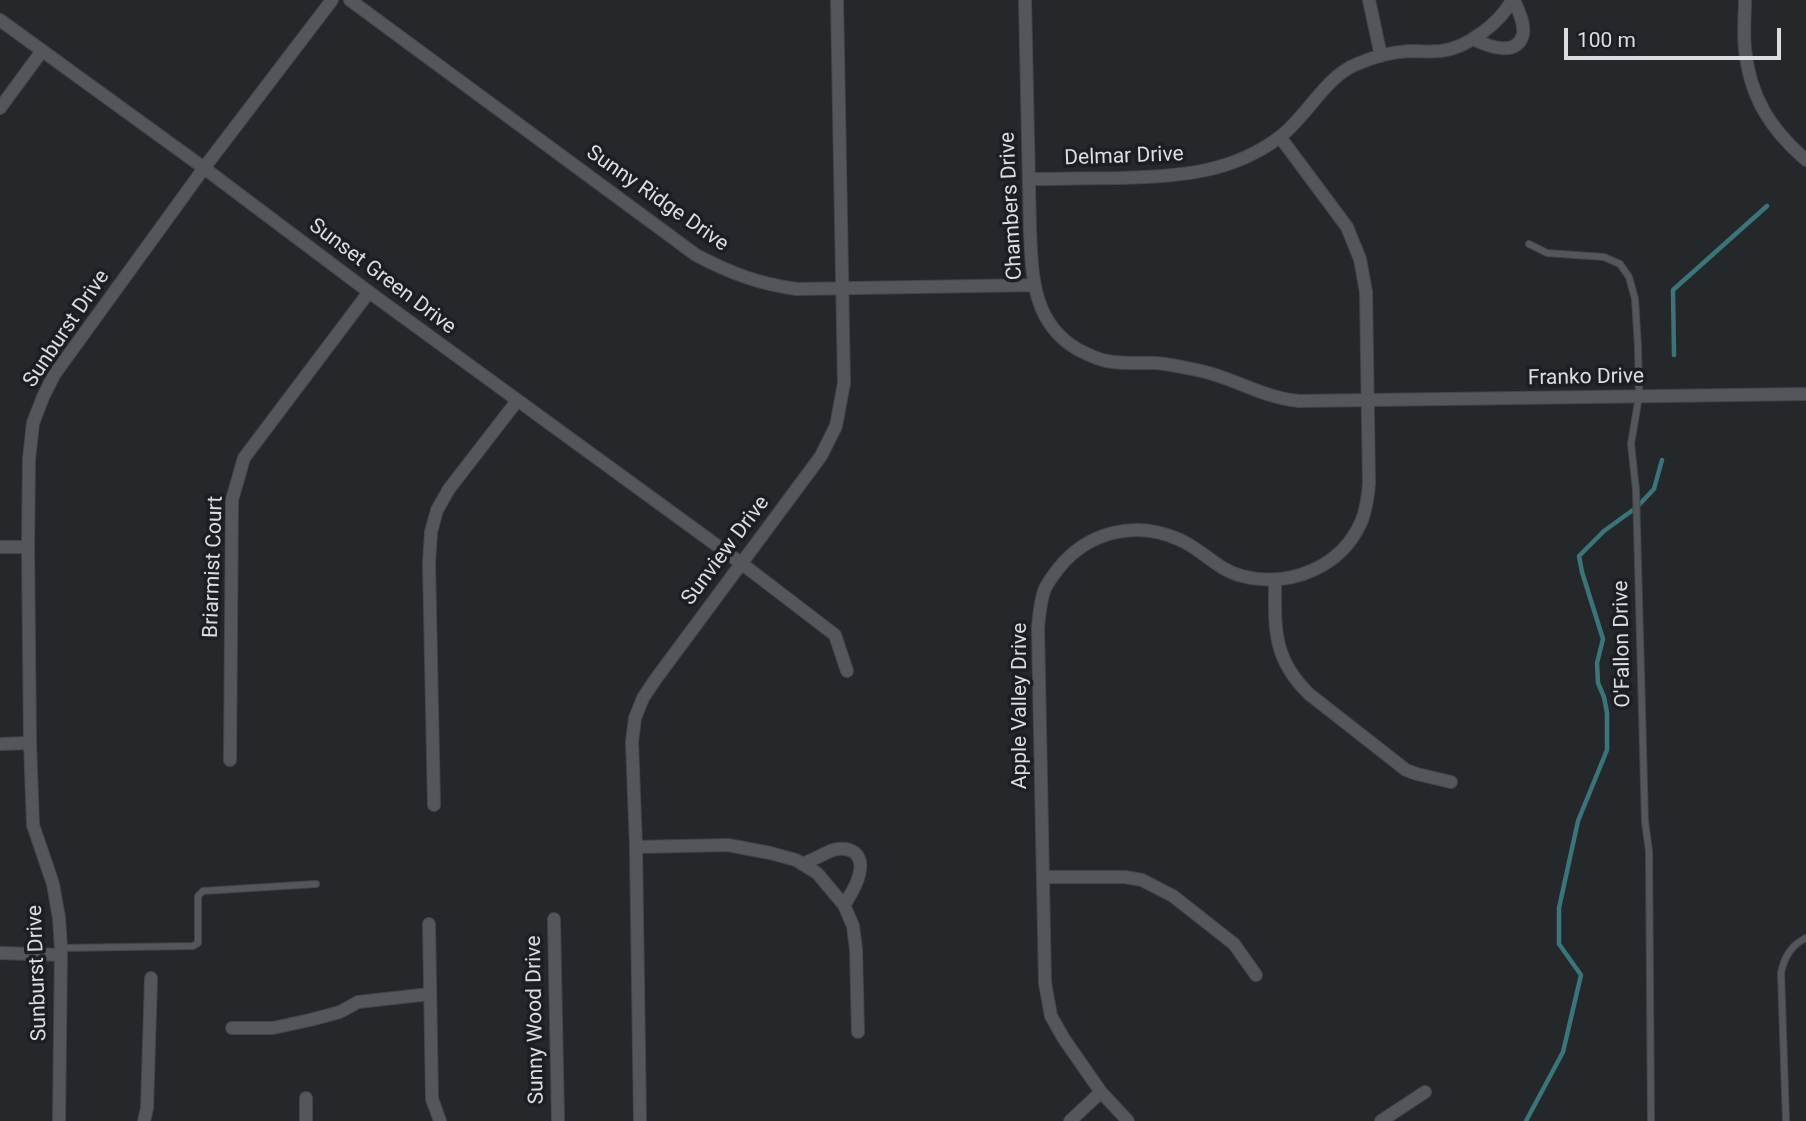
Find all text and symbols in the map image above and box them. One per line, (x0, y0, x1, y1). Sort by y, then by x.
scale bar (1568, 14, 1785, 58)
text: 100 m (1577, 28, 1636, 52)
street label: Chambers Drive (996, 131, 1028, 281)
street label: Sunny Ridge Drive (581, 141, 733, 257)
street label: Delmar Drive (1064, 142, 1184, 172)
street label: Sunset Green Drive (304, 214, 460, 340)
street label: Sunburst Drive (18, 265, 116, 393)
street label: Franko Drive (1528, 364, 1644, 392)
street label: Sunview Drive (677, 491, 775, 611)
street label: Briarmist Court (199, 496, 229, 638)
street label: O'Fallon Drive (1609, 580, 1637, 708)
street label: Apple Valley Drive (1008, 623, 1034, 789)
street label: Sunburst Drive (23, 904, 53, 1042)
street label: Sunny Wood Drive (522, 935, 550, 1105)

